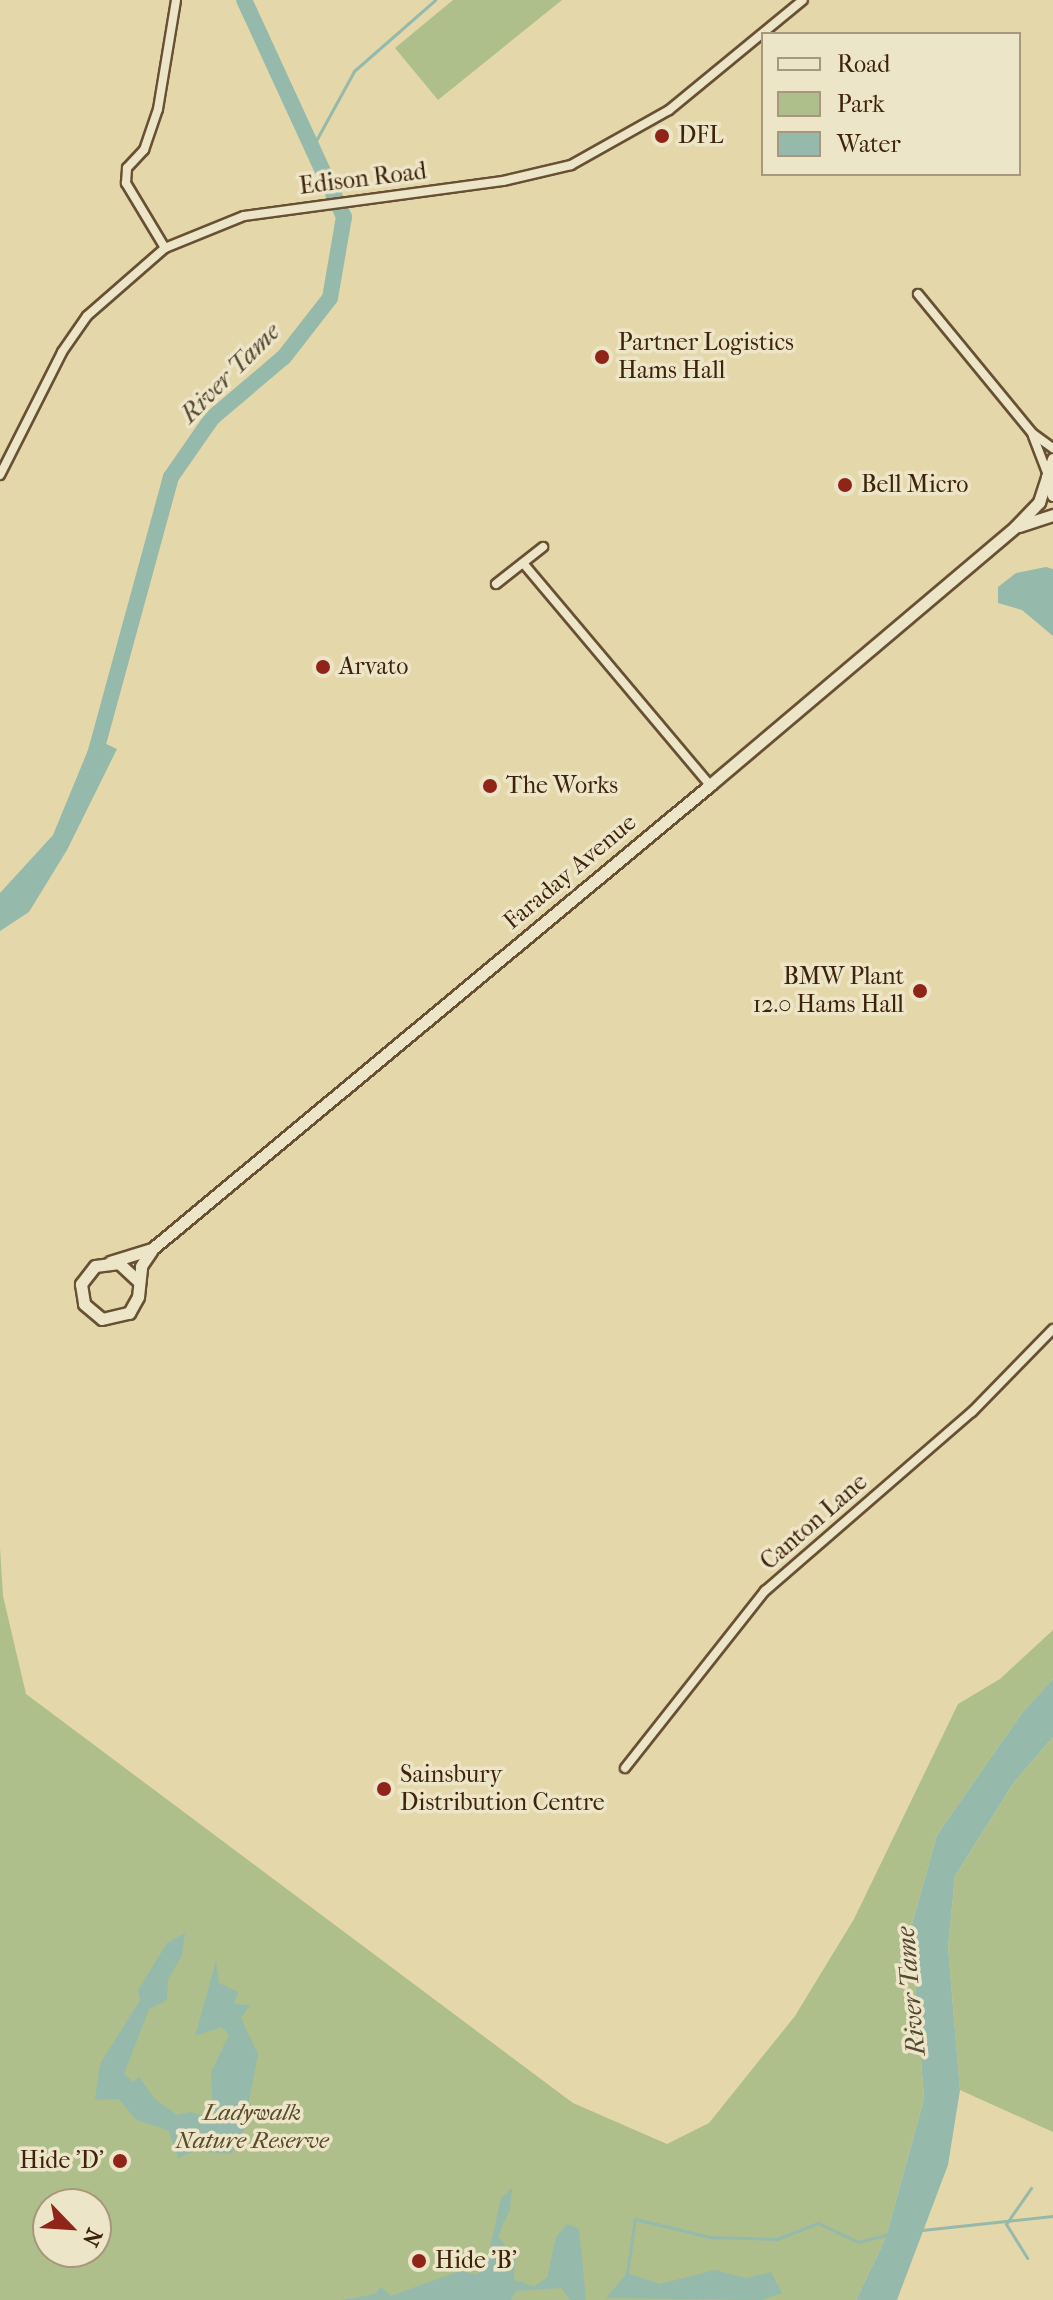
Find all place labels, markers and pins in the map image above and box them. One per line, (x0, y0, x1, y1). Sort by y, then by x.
place label: DFL (678, 122, 723, 150)
marker: DFL (653, 127, 671, 145)
place label: Partner Logistics Hams Hall (618, 329, 794, 385)
marker: Partner Logistics Hams Hall (593, 348, 611, 366)
place label: Bell Micro (861, 471, 969, 499)
marker: Bell Micro (836, 476, 854, 494)
place label: Arvato (339, 653, 408, 681)
marker: Arvato (314, 658, 332, 676)
place label: The Works (506, 772, 618, 800)
marker: The Works (481, 777, 499, 795)
place label: BMW Plant 12.0 Hams Hall (753, 963, 904, 1019)
marker: BMW Plant 12.0 Hams Hall (911, 982, 929, 1000)
place label: Sainsbury Distribution Centre (400, 1761, 605, 1817)
marker: Sainsbury Distribution Centre (375, 1780, 393, 1798)
place label: Hide 'D' (19, 2147, 104, 2175)
marker: Hide 'D' (111, 2152, 129, 2170)
place label: Hide 'B' (435, 2247, 517, 2275)
marker: Hide 'B' (410, 2252, 428, 2270)

